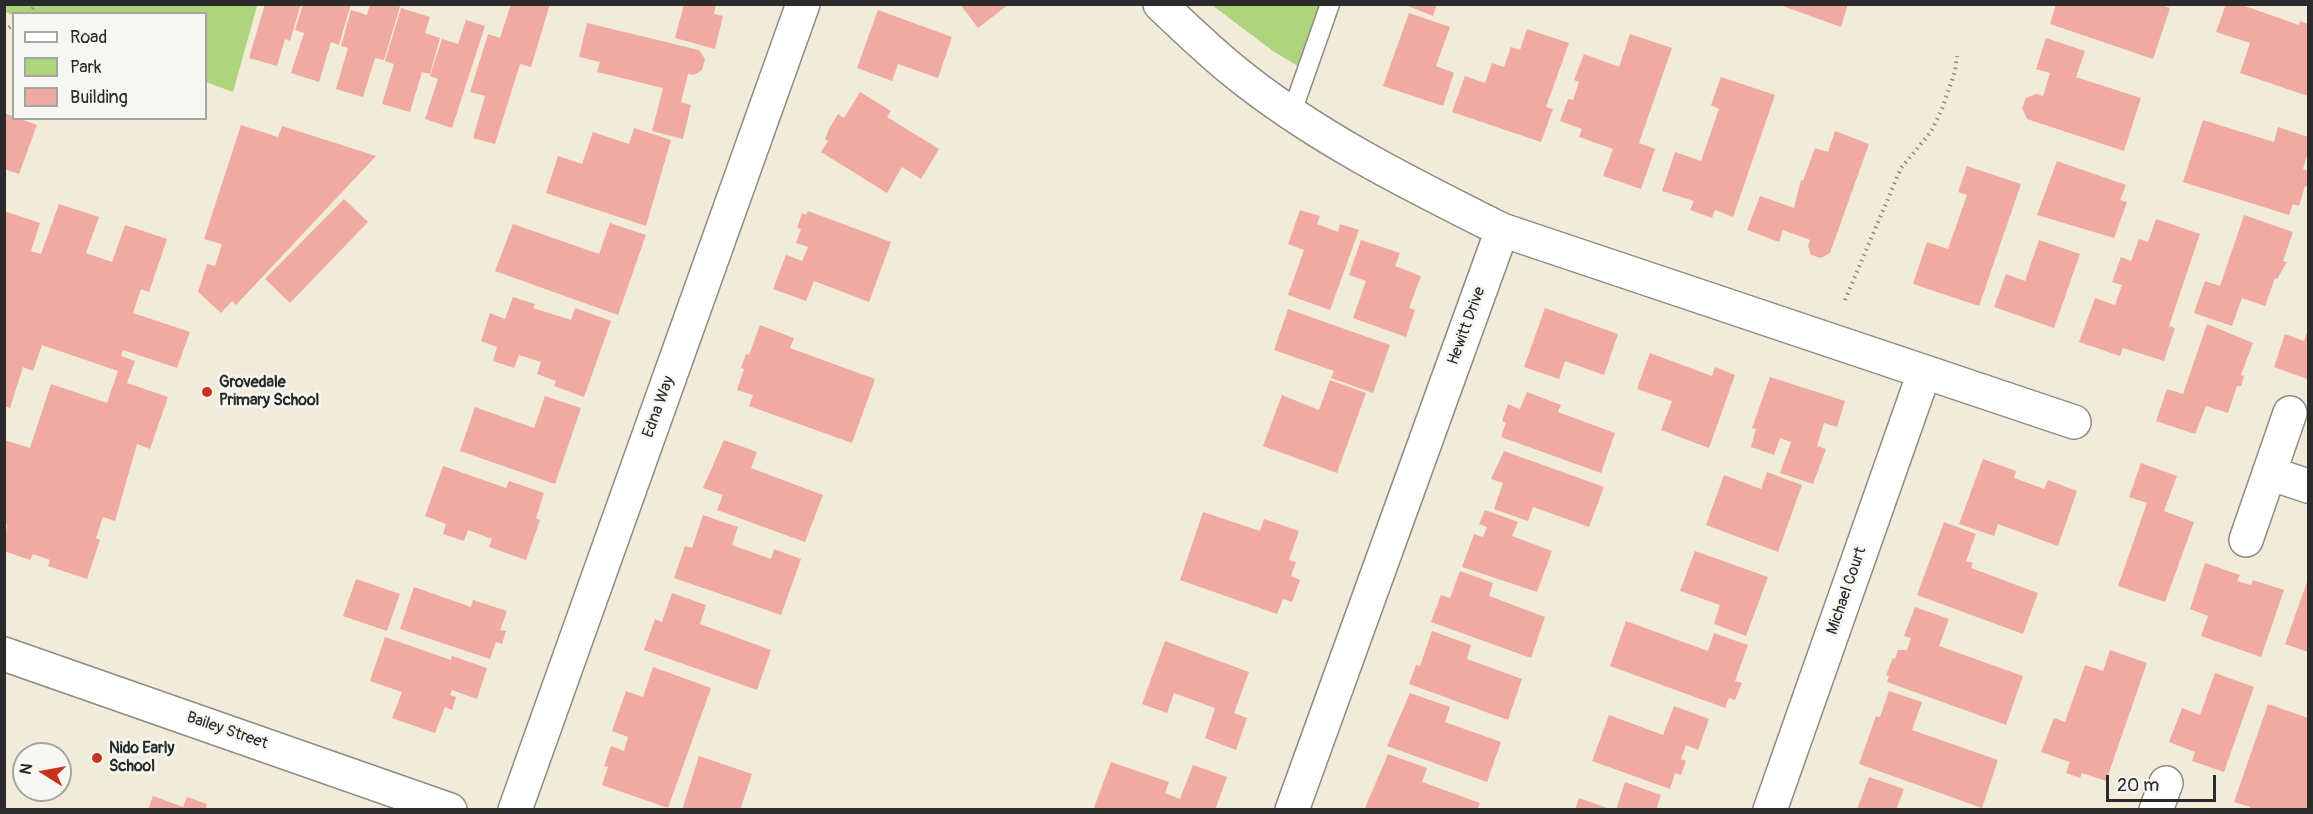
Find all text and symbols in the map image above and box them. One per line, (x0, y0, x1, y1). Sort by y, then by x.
legend (12, 12, 207, 120)
text: Road (70, 26, 107, 49)
text: Park (70, 56, 102, 79)
text: Building (70, 86, 128, 109)
street label: Hewitt Drive (1444, 284, 1490, 368)
place label: Grovedale Primary School (219, 373, 319, 411)
street label: Edna Way (639, 374, 679, 440)
marker: Grovedale Primary School (200, 385, 214, 399)
street label: Michael Court (1823, 545, 1871, 637)
street label: Bailey Street (184, 708, 270, 754)
place label: Nido Early School (109, 739, 174, 777)
north arrow (12, 742, 72, 802)
marker: Nido Early School (90, 751, 104, 765)
text: N (15, 762, 37, 776)
scale bar (2109, 763, 2218, 801)
text: 20 m (2117, 774, 2159, 797)

